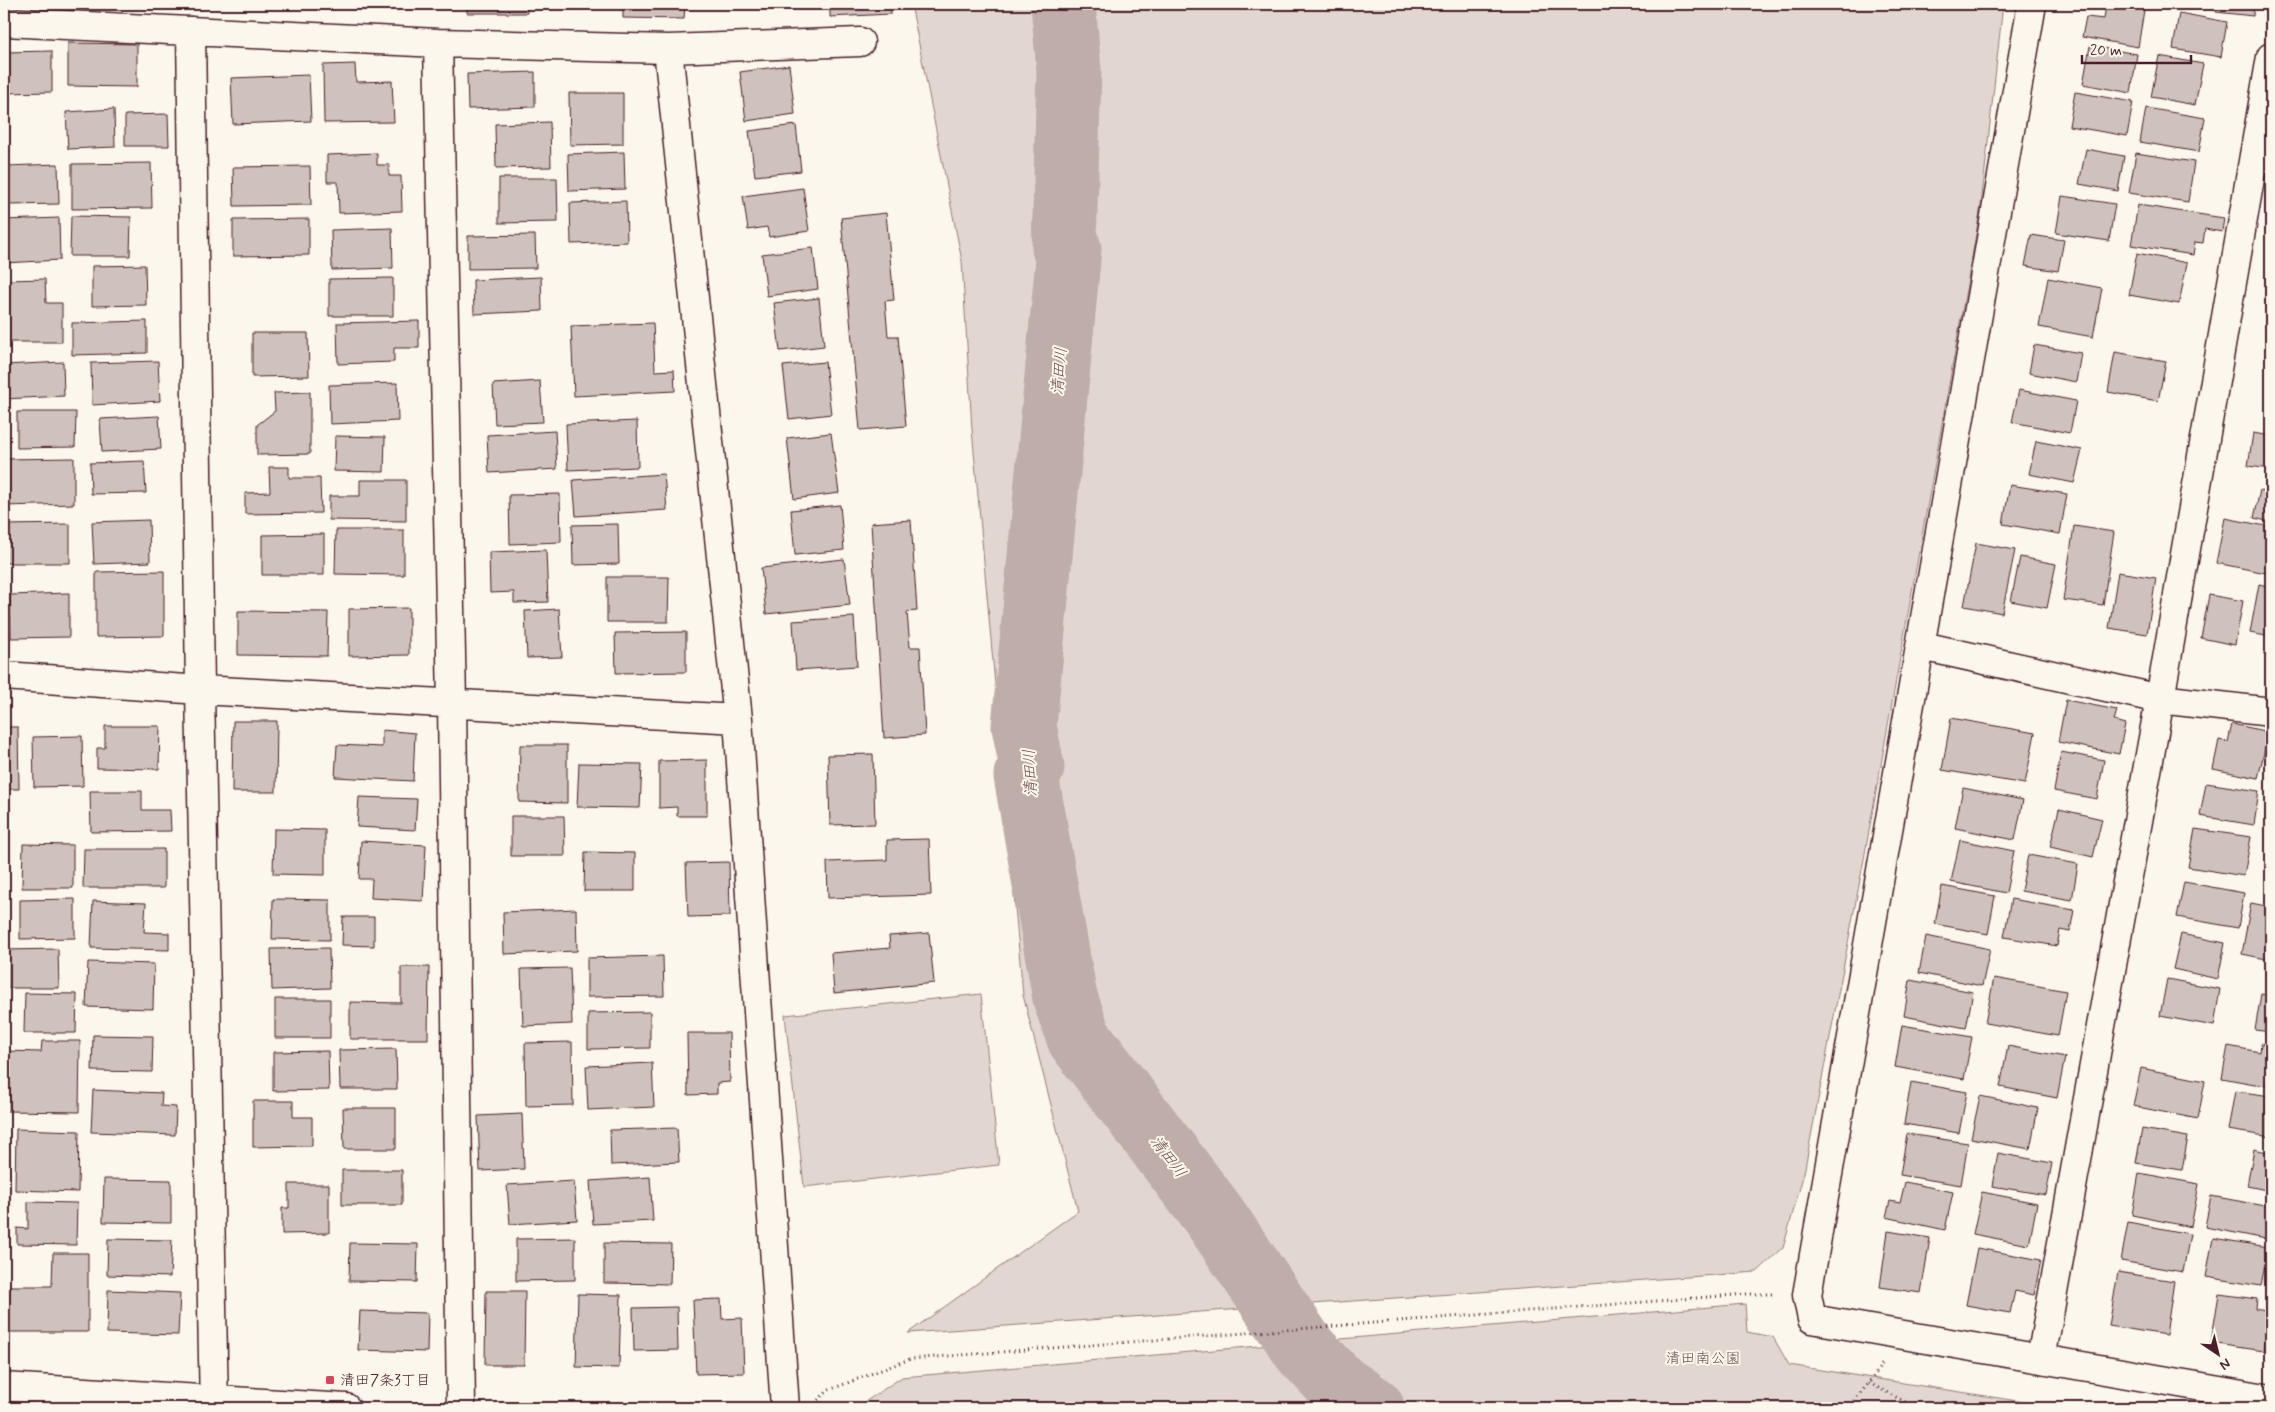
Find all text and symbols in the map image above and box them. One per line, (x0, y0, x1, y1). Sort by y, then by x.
scale bar (2082, 32, 2191, 64)
text: 20 m (2090, 41, 2122, 61)
water label: 清田川 (1047, 346, 1072, 396)
water label: 清田川 (1019, 748, 1042, 797)
water label: 清田川 (1145, 1131, 1191, 1182)
north arrow (2192, 1330, 2242, 1380)
park label: 清田南公園 (1665, 1349, 1741, 1369)
text: N (2216, 1354, 2234, 1374)
place label: 清田7条3丁目 (340, 1371, 431, 1391)
marker: 清田7条3丁目 (324, 1374, 336, 1386)

